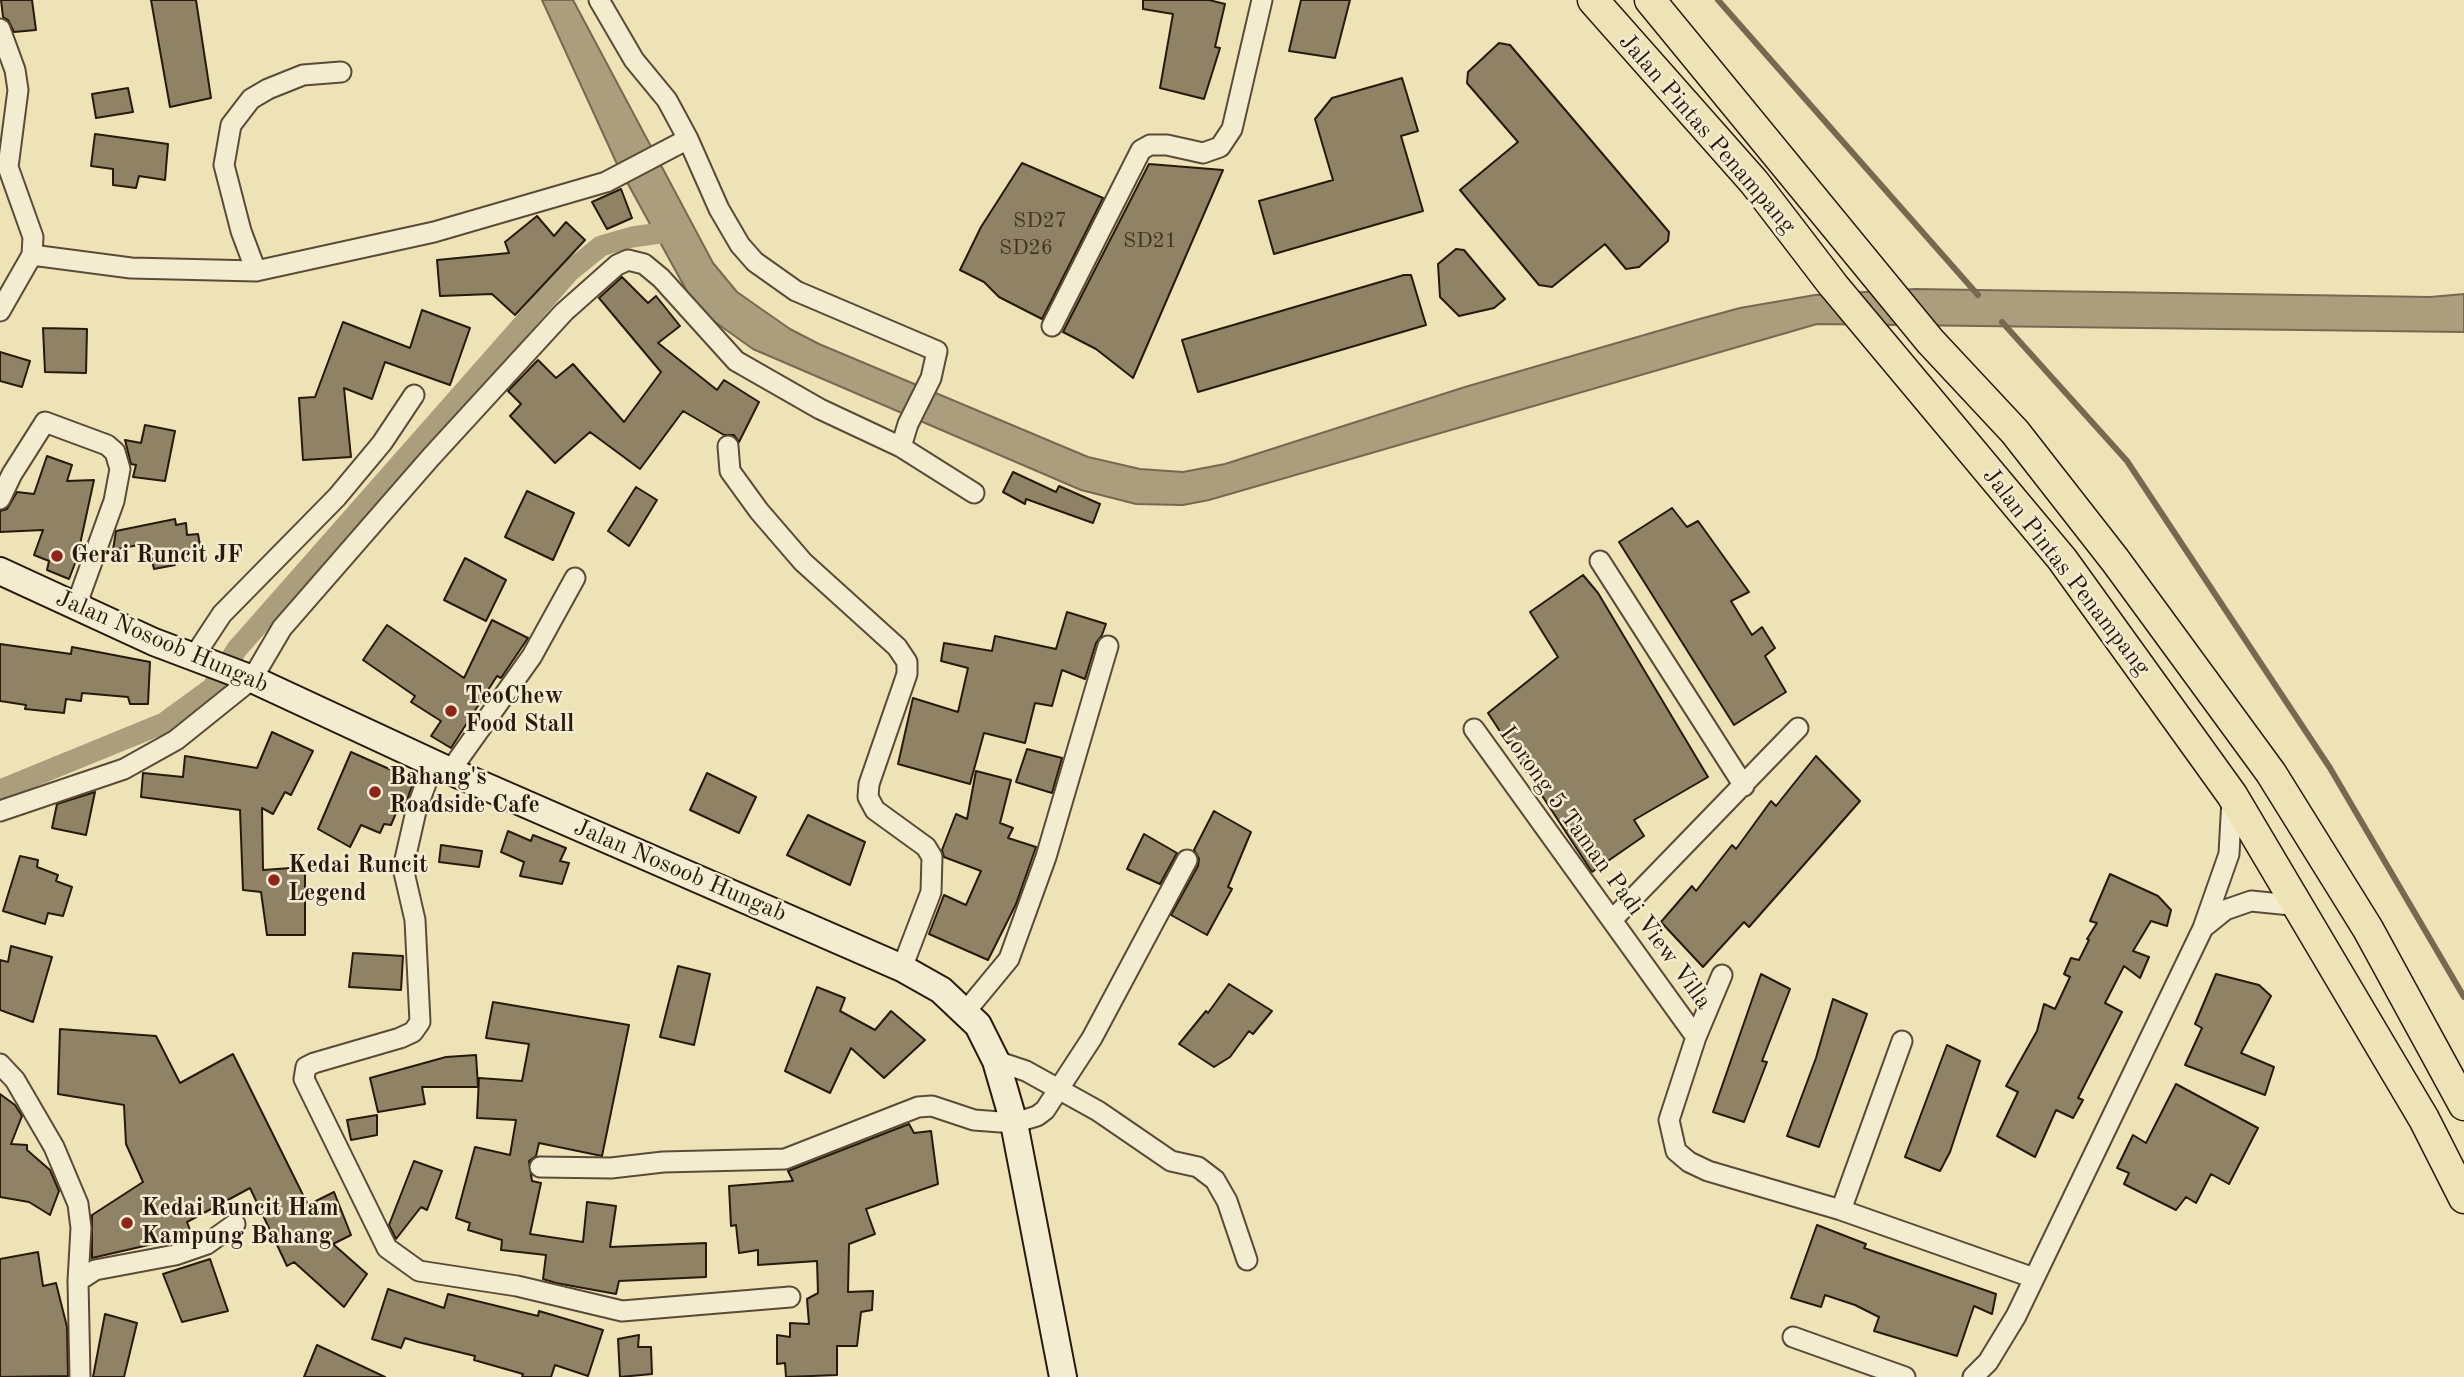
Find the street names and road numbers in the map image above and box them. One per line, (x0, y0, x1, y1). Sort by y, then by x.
street label: Jalan Pintas Penampang (1612, 28, 1802, 240)
street label: Jalan Pintas Penampang (1976, 462, 2156, 682)
street label: Jalan Nosoob Hungab (51, 584, 273, 700)
street label: Lorong 5 Taman Padi View Villa (1492, 721, 1718, 1015)
street label: Jalan Nosoob Hungab (569, 813, 791, 929)

